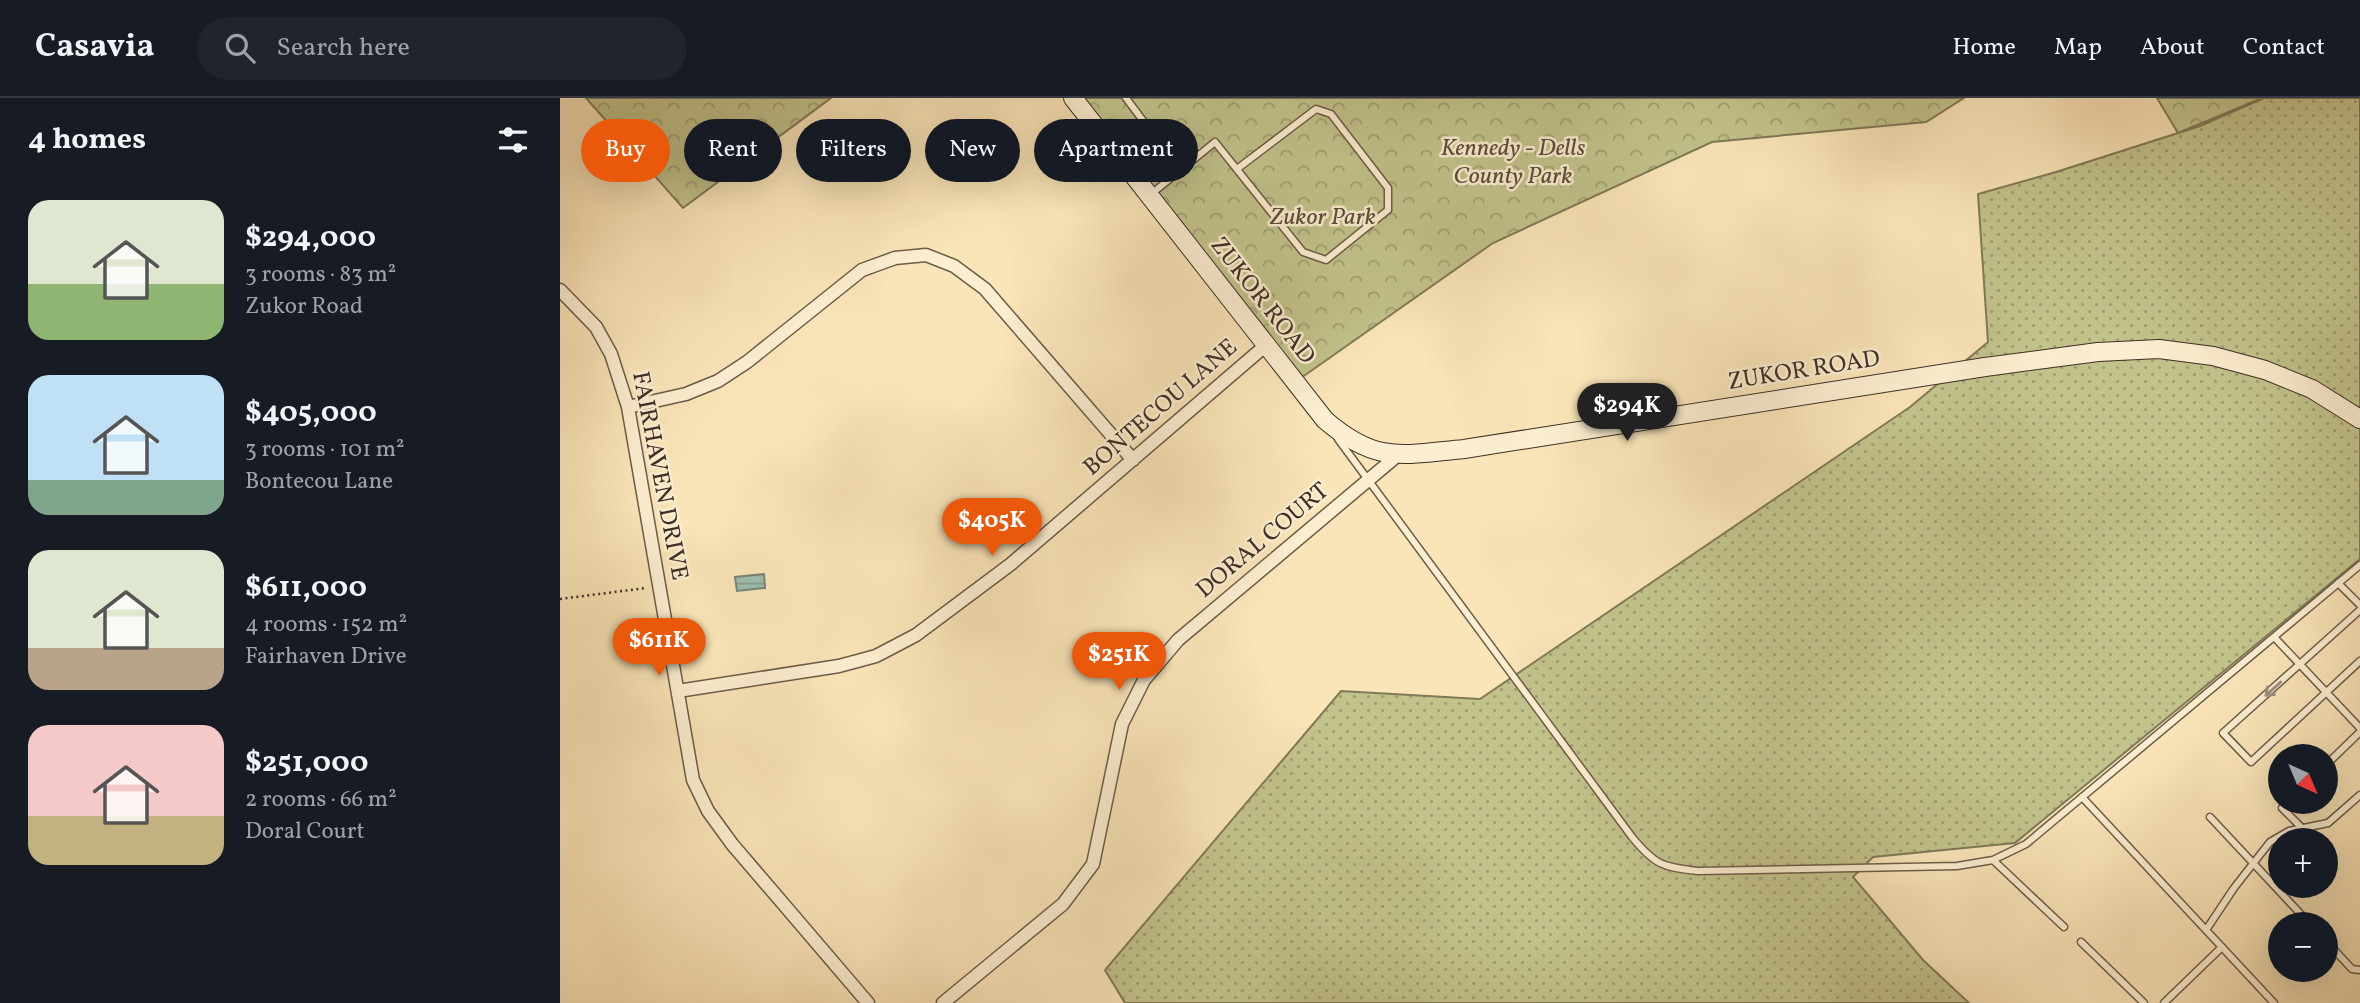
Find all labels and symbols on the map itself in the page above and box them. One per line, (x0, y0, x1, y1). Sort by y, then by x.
park label: Kennedy - Dells County Park (1441, 132, 1585, 194)
park label: Zukor Park (1269, 201, 1376, 235)
street label: ZUKOR ROAD (1201, 230, 1323, 372)
street label: BONTECOU LANE (1076, 331, 1246, 485)
street label: ZUKOR ROAD (1726, 342, 1882, 400)
street label: FAIRHAVEN DRIVE (622, 369, 696, 583)
pin: $294K (1578, 384, 1676, 443)
street label: DORAL COURT (1189, 475, 1337, 607)
pin: $405K (943, 498, 1041, 558)
pin: $611K (610, 618, 708, 678)
pin: $251K (1070, 632, 1168, 692)
one-way arrow (2265, 680, 2282, 697)
north arrow (2268, 744, 2338, 814)

